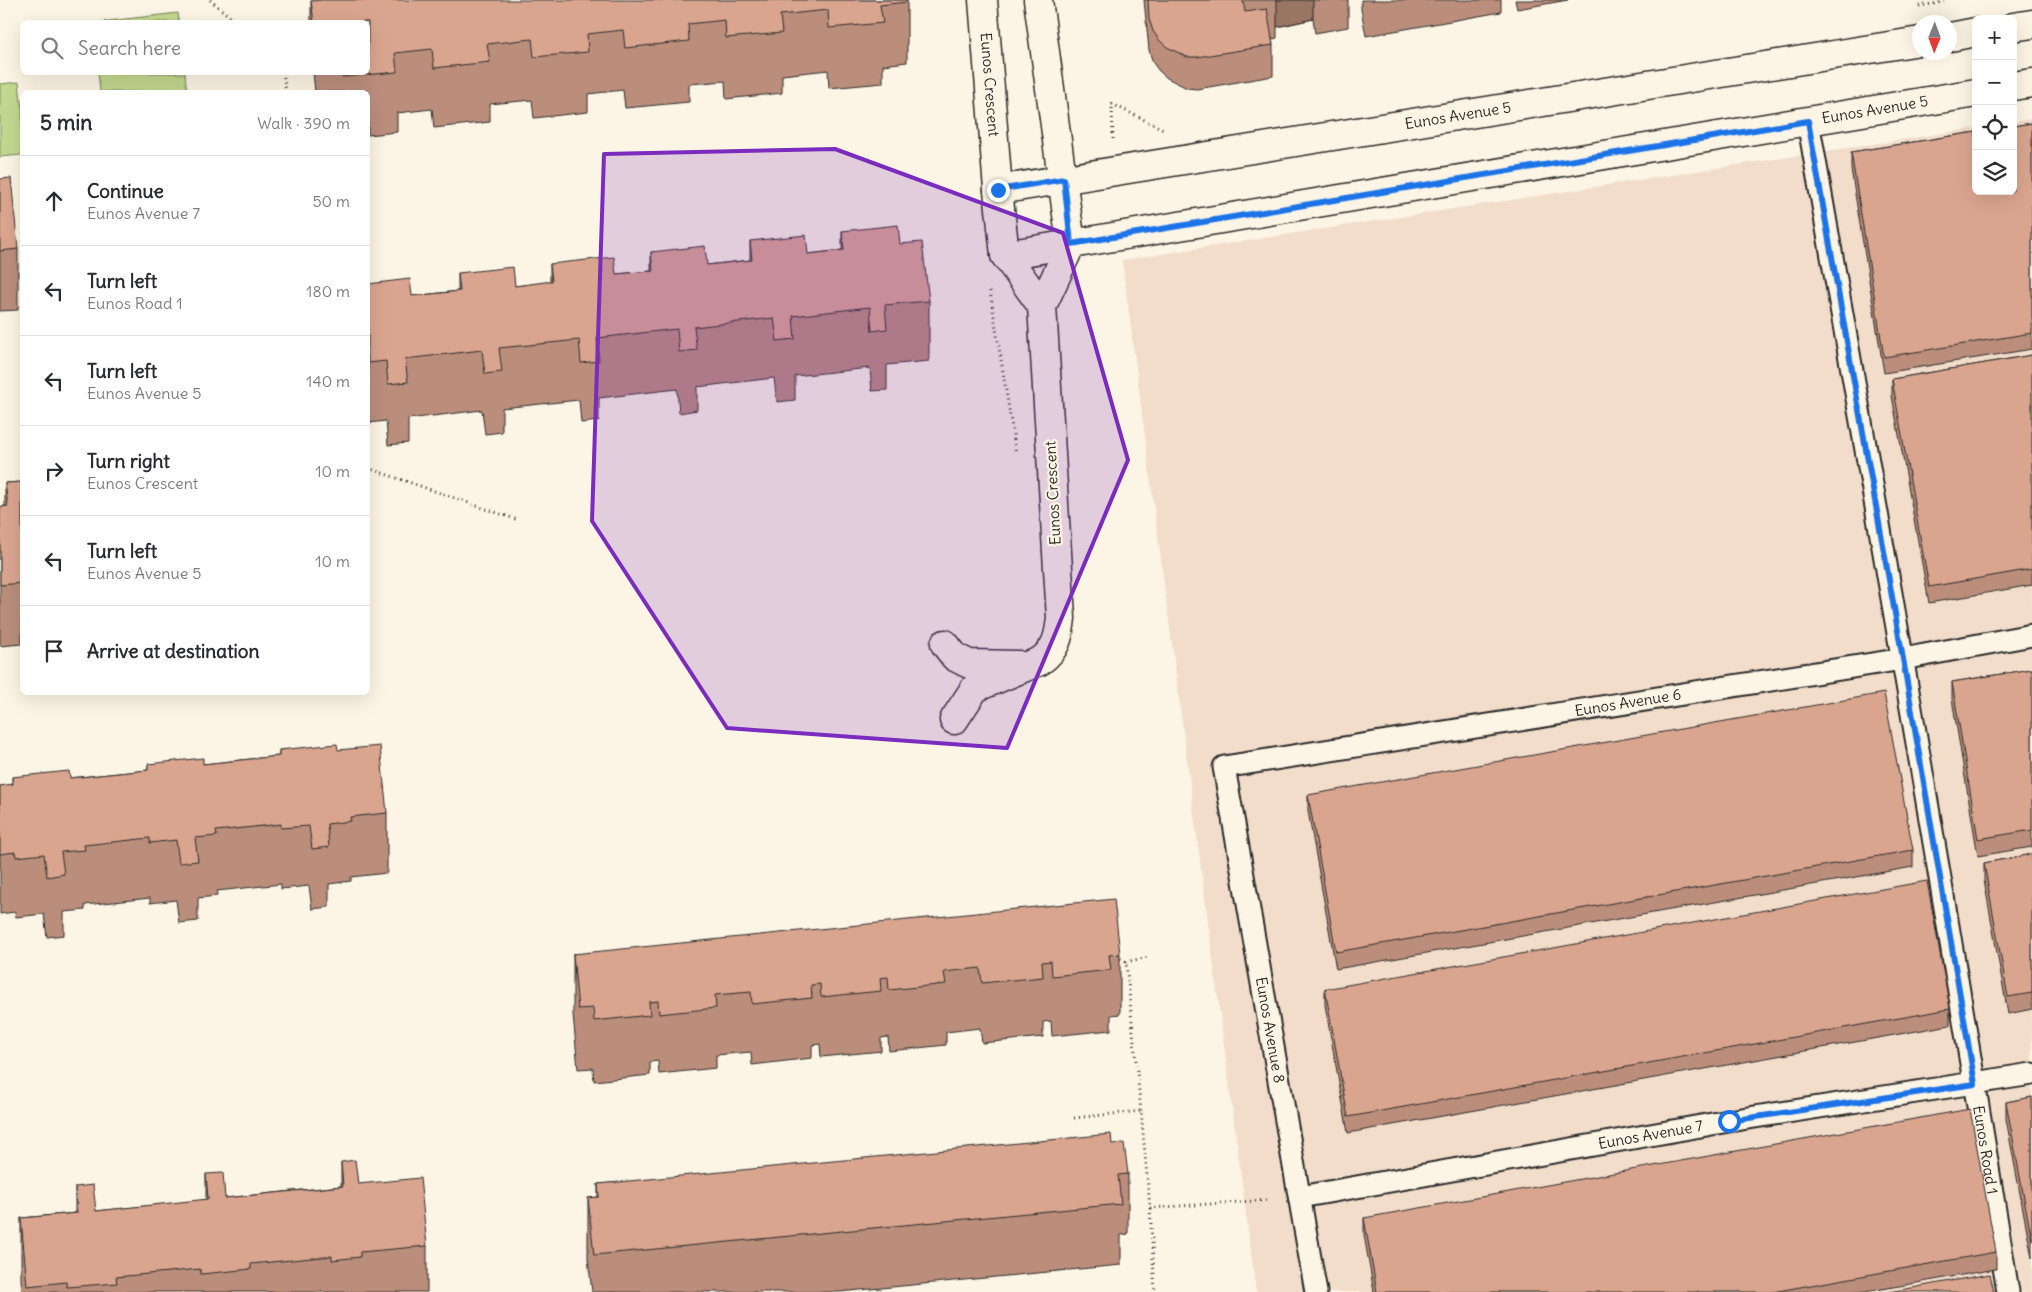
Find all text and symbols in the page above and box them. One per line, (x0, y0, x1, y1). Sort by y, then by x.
north arrow (1912, 15, 1957, 60)
map controls (1972, 15, 2017, 195)
button: + (1972, 15, 2017, 60)
search box (20, 20, 370, 75)
street label: Eunos Crescent (977, 32, 1004, 137)
icon: search (38, 34, 66, 62)
text: Search here (78, 36, 181, 60)
button: − (1972, 60, 2017, 105)
street label: Eunos Avenue 5 (1820, 91, 1929, 128)
street label: Eunos Avenue 5 (1403, 97, 1512, 133)
button: locate (1972, 105, 2017, 150)
text: 5 min (40, 109, 92, 136)
text: Walk · 390 m (257, 113, 350, 133)
button: layers (1972, 150, 2017, 195)
text: Continue (87, 179, 164, 203)
route end (987, 179, 1010, 202)
icon: ahead (40, 187, 68, 215)
text: 50 m (312, 191, 350, 211)
text: Eunos Avenue 7 (87, 203, 200, 223)
text: Turn left (87, 269, 157, 293)
icon: left (40, 277, 68, 305)
text: 180 m (306, 281, 350, 301)
text: Eunos Road 1 (87, 293, 183, 313)
text: Turn left (87, 359, 157, 383)
icon: left (40, 367, 68, 395)
text: 140 m (306, 371, 350, 391)
text: Eunos Avenue 5 (87, 383, 201, 403)
street label: Eunos Crescent (1040, 440, 1065, 546)
text: Turn right (87, 449, 170, 473)
icon: right (40, 457, 68, 485)
text: 10 m (315, 461, 350, 481)
text: Eunos Crescent (87, 473, 198, 493)
text: Turn left (87, 539, 157, 563)
icon: left (40, 547, 68, 575)
text: 10 m (315, 551, 350, 571)
text: Eunos Avenue 5 (87, 563, 201, 583)
icon: arrive (40, 637, 68, 665)
text: Arrive at destination (87, 639, 260, 663)
street label: Eunos Avenue 6 (1573, 684, 1682, 720)
street label: Eunos Avenue 8 (1252, 975, 1289, 1084)
street label: Eunos Road 1 (1969, 1104, 2002, 1196)
route start (1718, 1110, 1741, 1133)
street label: Eunos Avenue 7 (1597, 1116, 1704, 1153)

